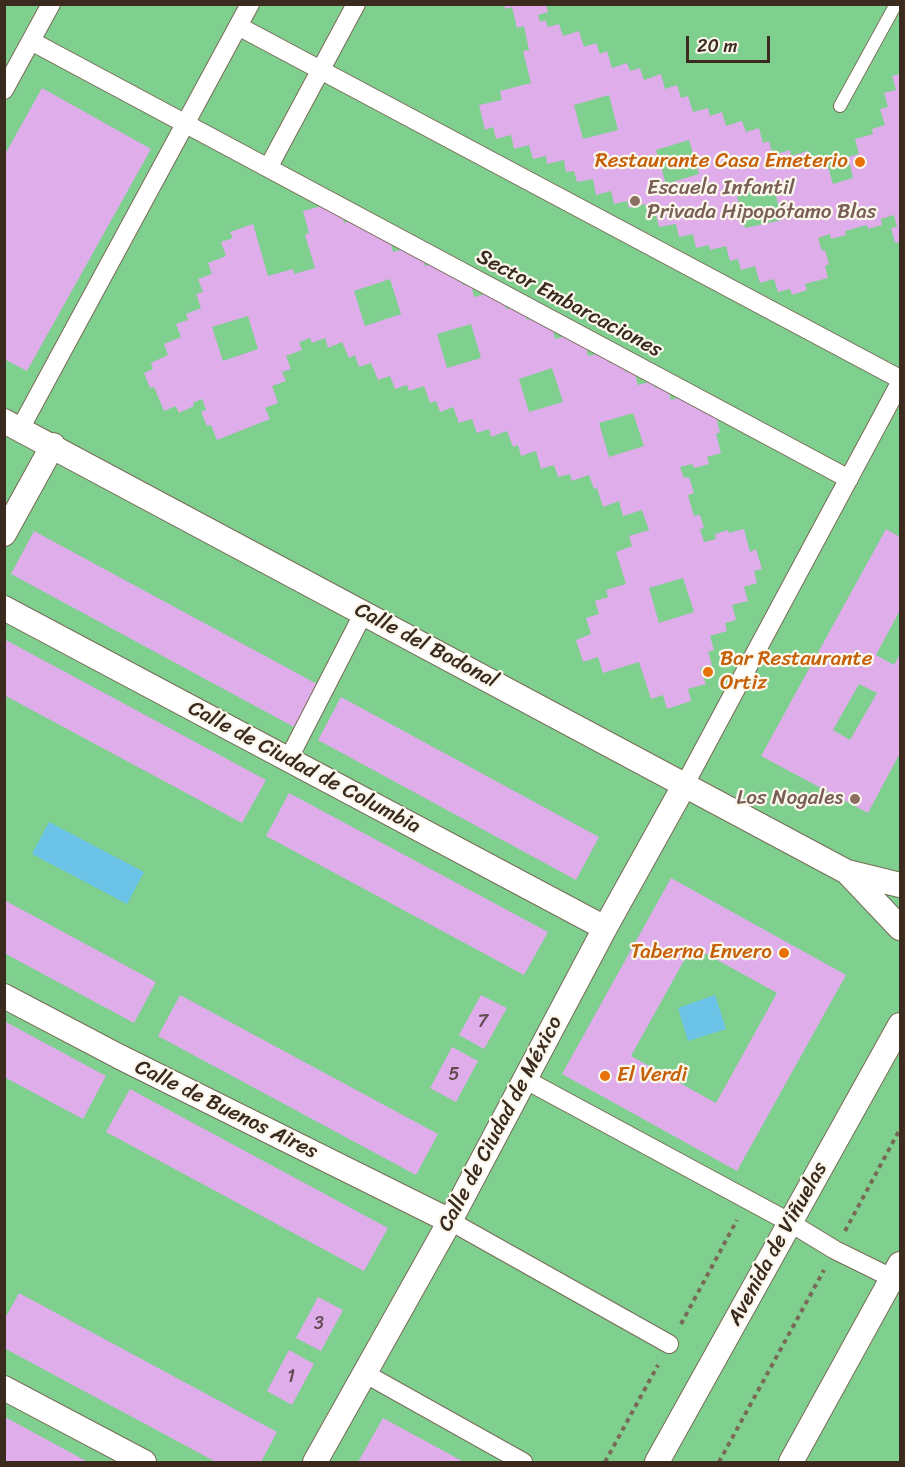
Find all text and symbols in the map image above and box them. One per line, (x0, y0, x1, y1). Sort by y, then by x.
scale bar (689, 24, 773, 62)
text: 20 m (697, 30, 737, 62)
place label: Restaurante Casa Emeterio (595, 149, 848, 175)
marker: Restaurante Casa Emeterio (853, 155, 867, 169)
place label: Escuela Infantil Privada Hipopótamo Blas (647, 176, 876, 226)
marker: Escuela Infantil Privada Hipopótamo Blas (628, 194, 642, 208)
street label: Sector Embarcaciones (472, 244, 666, 364)
street label: Calle del Bodonal (350, 598, 502, 694)
place label: Bar Restaurante Ortiz (720, 647, 872, 697)
marker: Bar Restaurante Ortiz (701, 665, 715, 679)
street label: Calle de Ciudad de Columbia (184, 696, 424, 840)
place label: Los Nogales (736, 786, 843, 812)
marker: Los Nogales (848, 792, 862, 806)
place label: Taberna Envero (631, 940, 772, 966)
marker: Taberna Envero (777, 946, 791, 960)
house number: 7 (478, 1011, 488, 1033)
street label: Calle de Ciudad de México (433, 1012, 569, 1236)
street label: Calle de Buenos Aires (131, 1055, 321, 1165)
place label: El Verdi (617, 1063, 687, 1089)
house number: 5 (449, 1064, 459, 1086)
marker: El Verdi (598, 1069, 612, 1083)
street label: Avenida de Viñuelas (723, 1158, 833, 1330)
house number: 3 (314, 1313, 324, 1335)
house number: 1 (287, 1366, 295, 1388)

